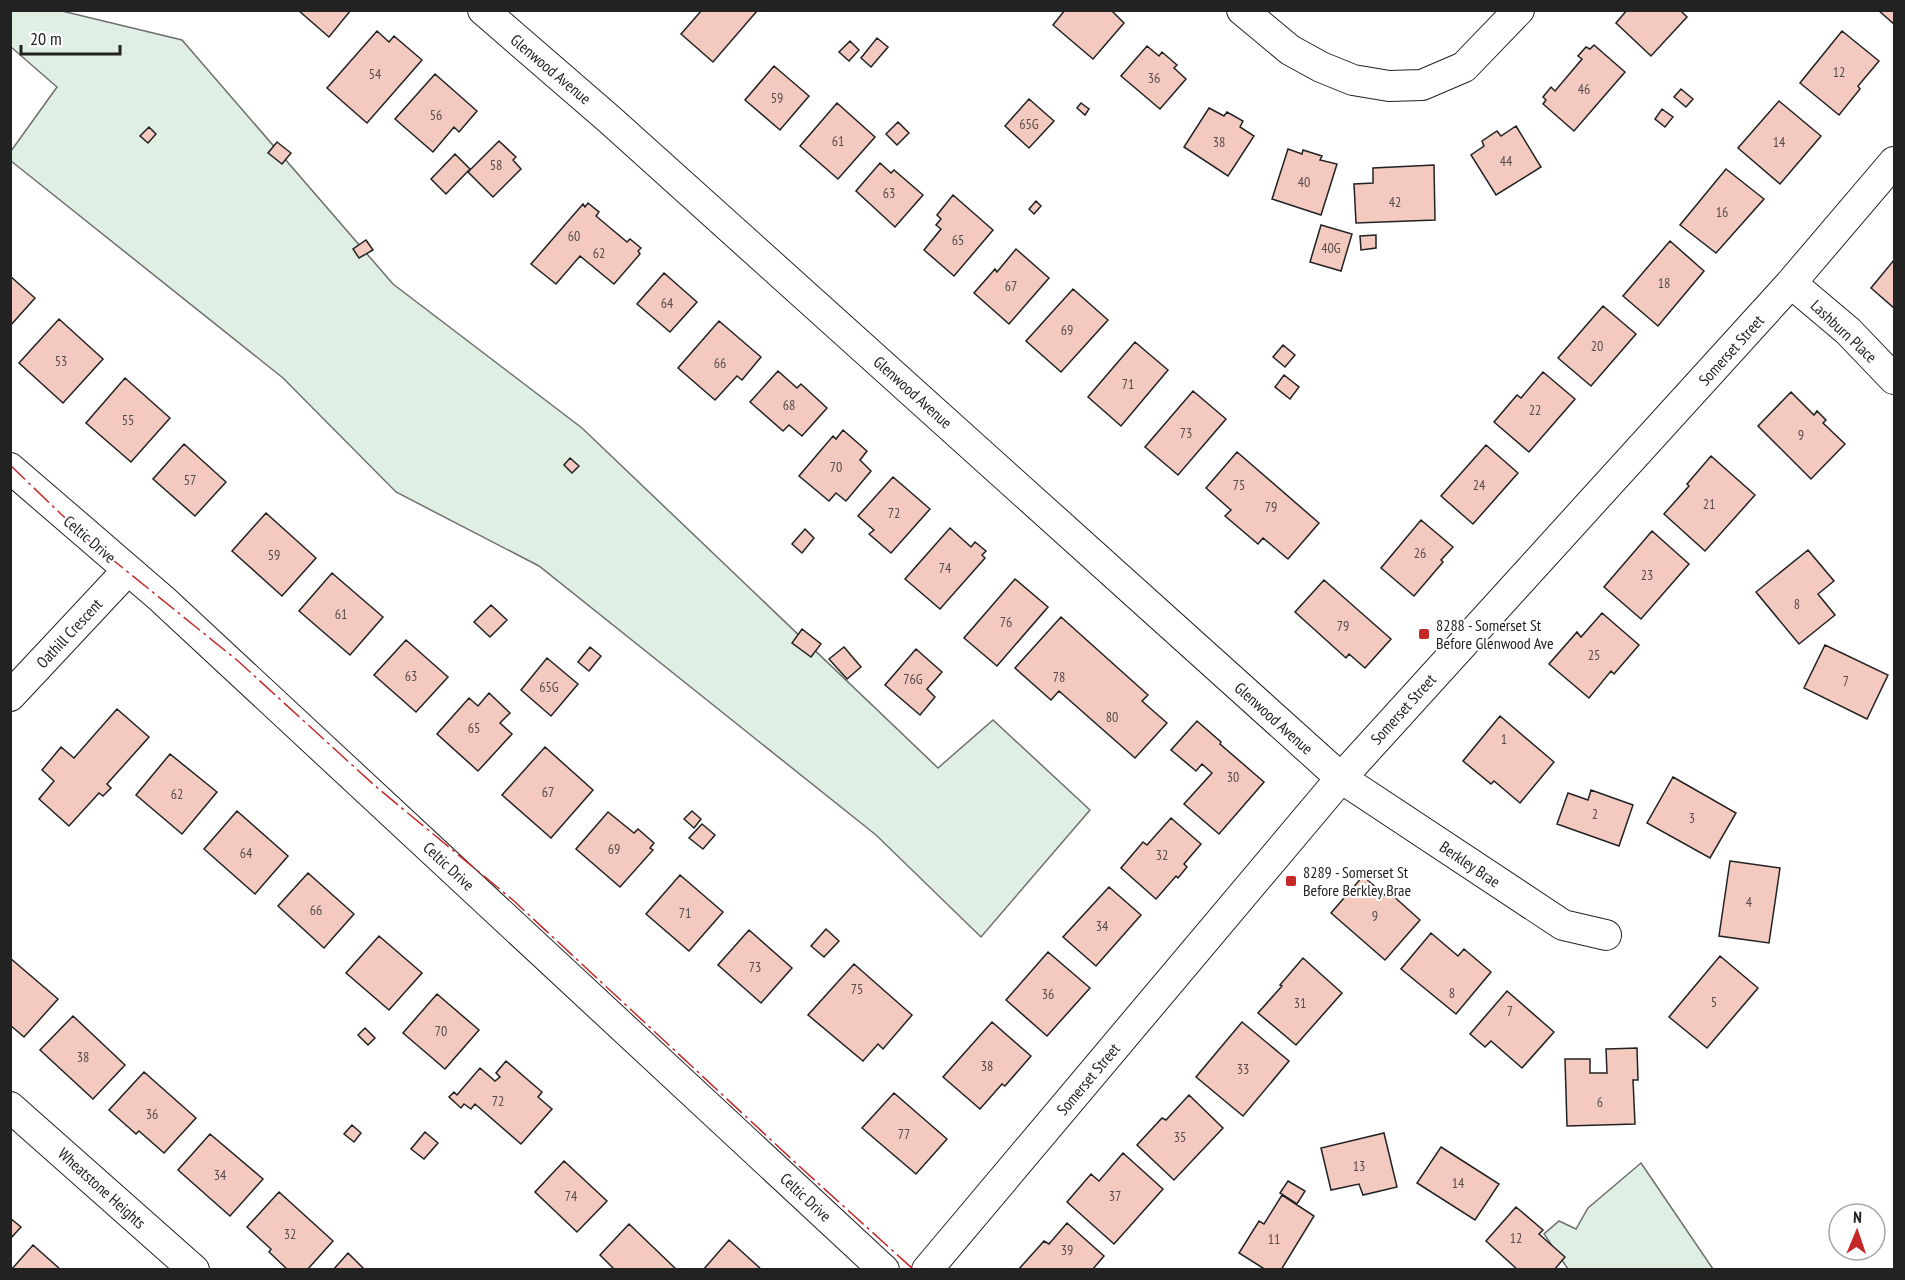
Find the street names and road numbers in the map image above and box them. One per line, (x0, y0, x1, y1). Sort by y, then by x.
street label: Glenwood Avenue (507, 30, 595, 108)
street label: Lashburn Place (1807, 295, 1881, 367)
street label: Somerset Street (1694, 310, 1768, 389)
street label: Glenwood Avenue (870, 352, 956, 432)
street label: Celtic Drive (60, 511, 120, 567)
street label: Oathill Crescent (32, 594, 107, 672)
street label: Somerset Street (1366, 669, 1440, 748)
street label: Glenwood Avenue (1231, 678, 1317, 758)
street label: Celtic Drive (419, 837, 479, 895)
street label: Berkley Brae (1436, 837, 1504, 891)
street label: Somerset Street (1052, 1038, 1124, 1119)
street label: Wheatstone Heights (54, 1143, 150, 1233)
street label: Celtic Drive (776, 1168, 836, 1226)

